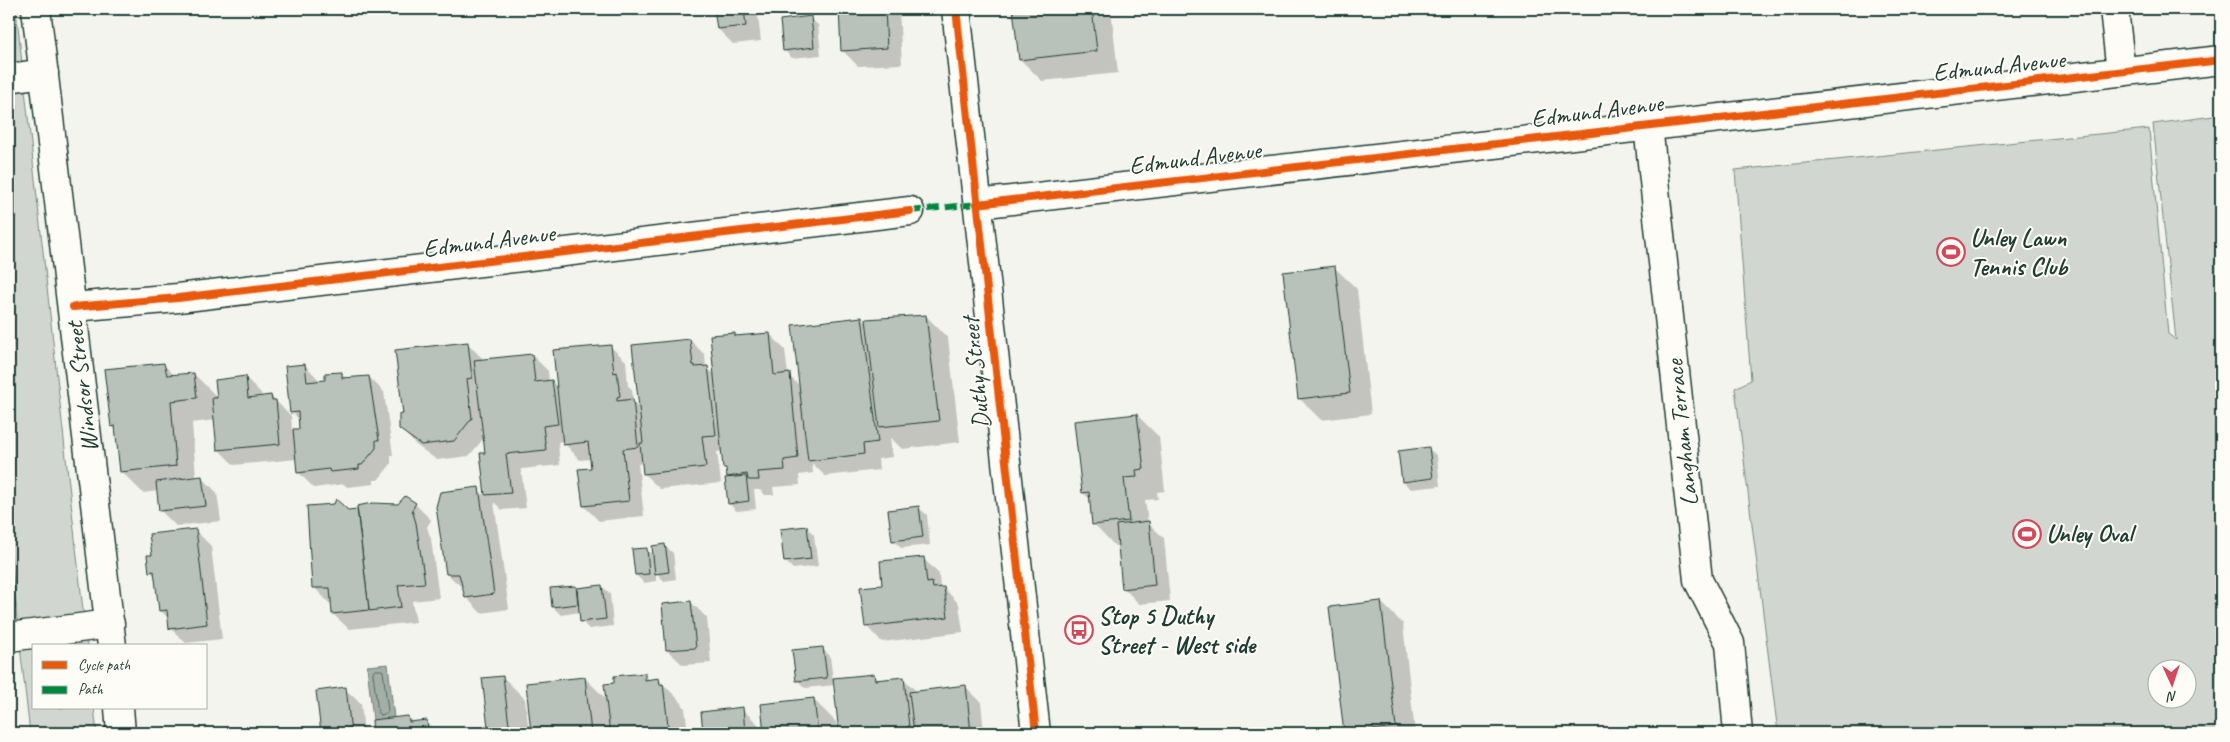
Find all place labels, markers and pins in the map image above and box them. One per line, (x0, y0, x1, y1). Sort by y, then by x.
place label: Unley Lawn Tennis Club (1970, 222, 2069, 283)
sports icon: Unley Lawn Tennis Club (1936, 237, 1966, 267)
place label: Unley Oval (2046, 518, 2137, 550)
sports icon: Unley Oval (2012, 519, 2042, 549)
place label: Stop 5 Duthy Street - West side (1098, 600, 1257, 661)
bus stop icon: Stop 5 Duthy Street - West side (1064, 615, 1094, 645)

